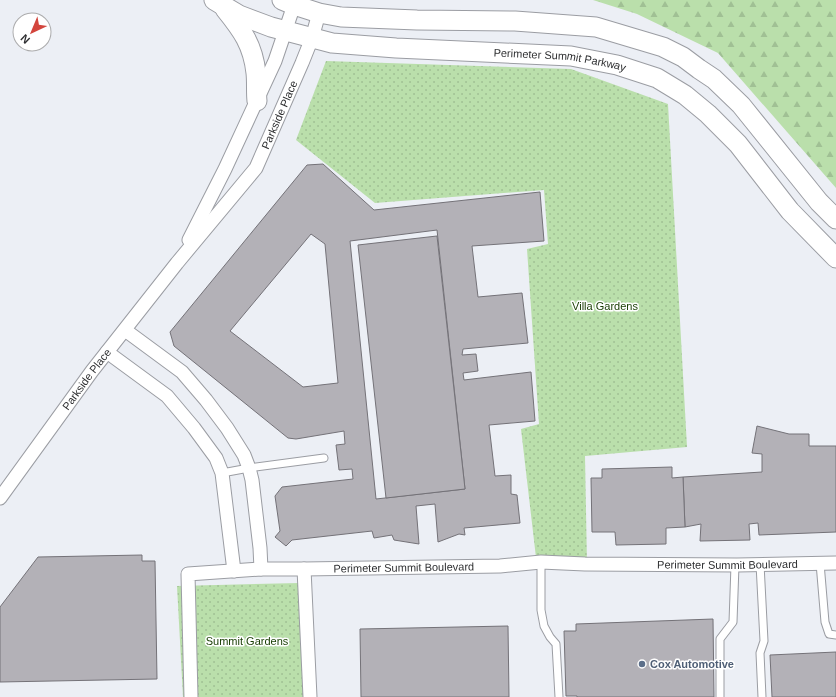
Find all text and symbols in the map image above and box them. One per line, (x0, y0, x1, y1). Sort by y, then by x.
north arrow (12, 12, 52, 52)
text: N (18, 32, 32, 46)
street label: Perimeter Summit Parkway (493, 46, 628, 74)
street label: Parkside Place (259, 79, 300, 151)
park label: Villa Gardens (572, 300, 638, 312)
street label: Parkside Place (60, 346, 113, 412)
street label: Perimeter Summit Boulevard (657, 558, 798, 571)
street label: Perimeter Summit Boulevard (333, 560, 474, 575)
park label: Summit Gardens (206, 635, 289, 647)
place label: Cox Automotive (650, 658, 734, 670)
marker: Cox Automotive (637, 659, 647, 669)

